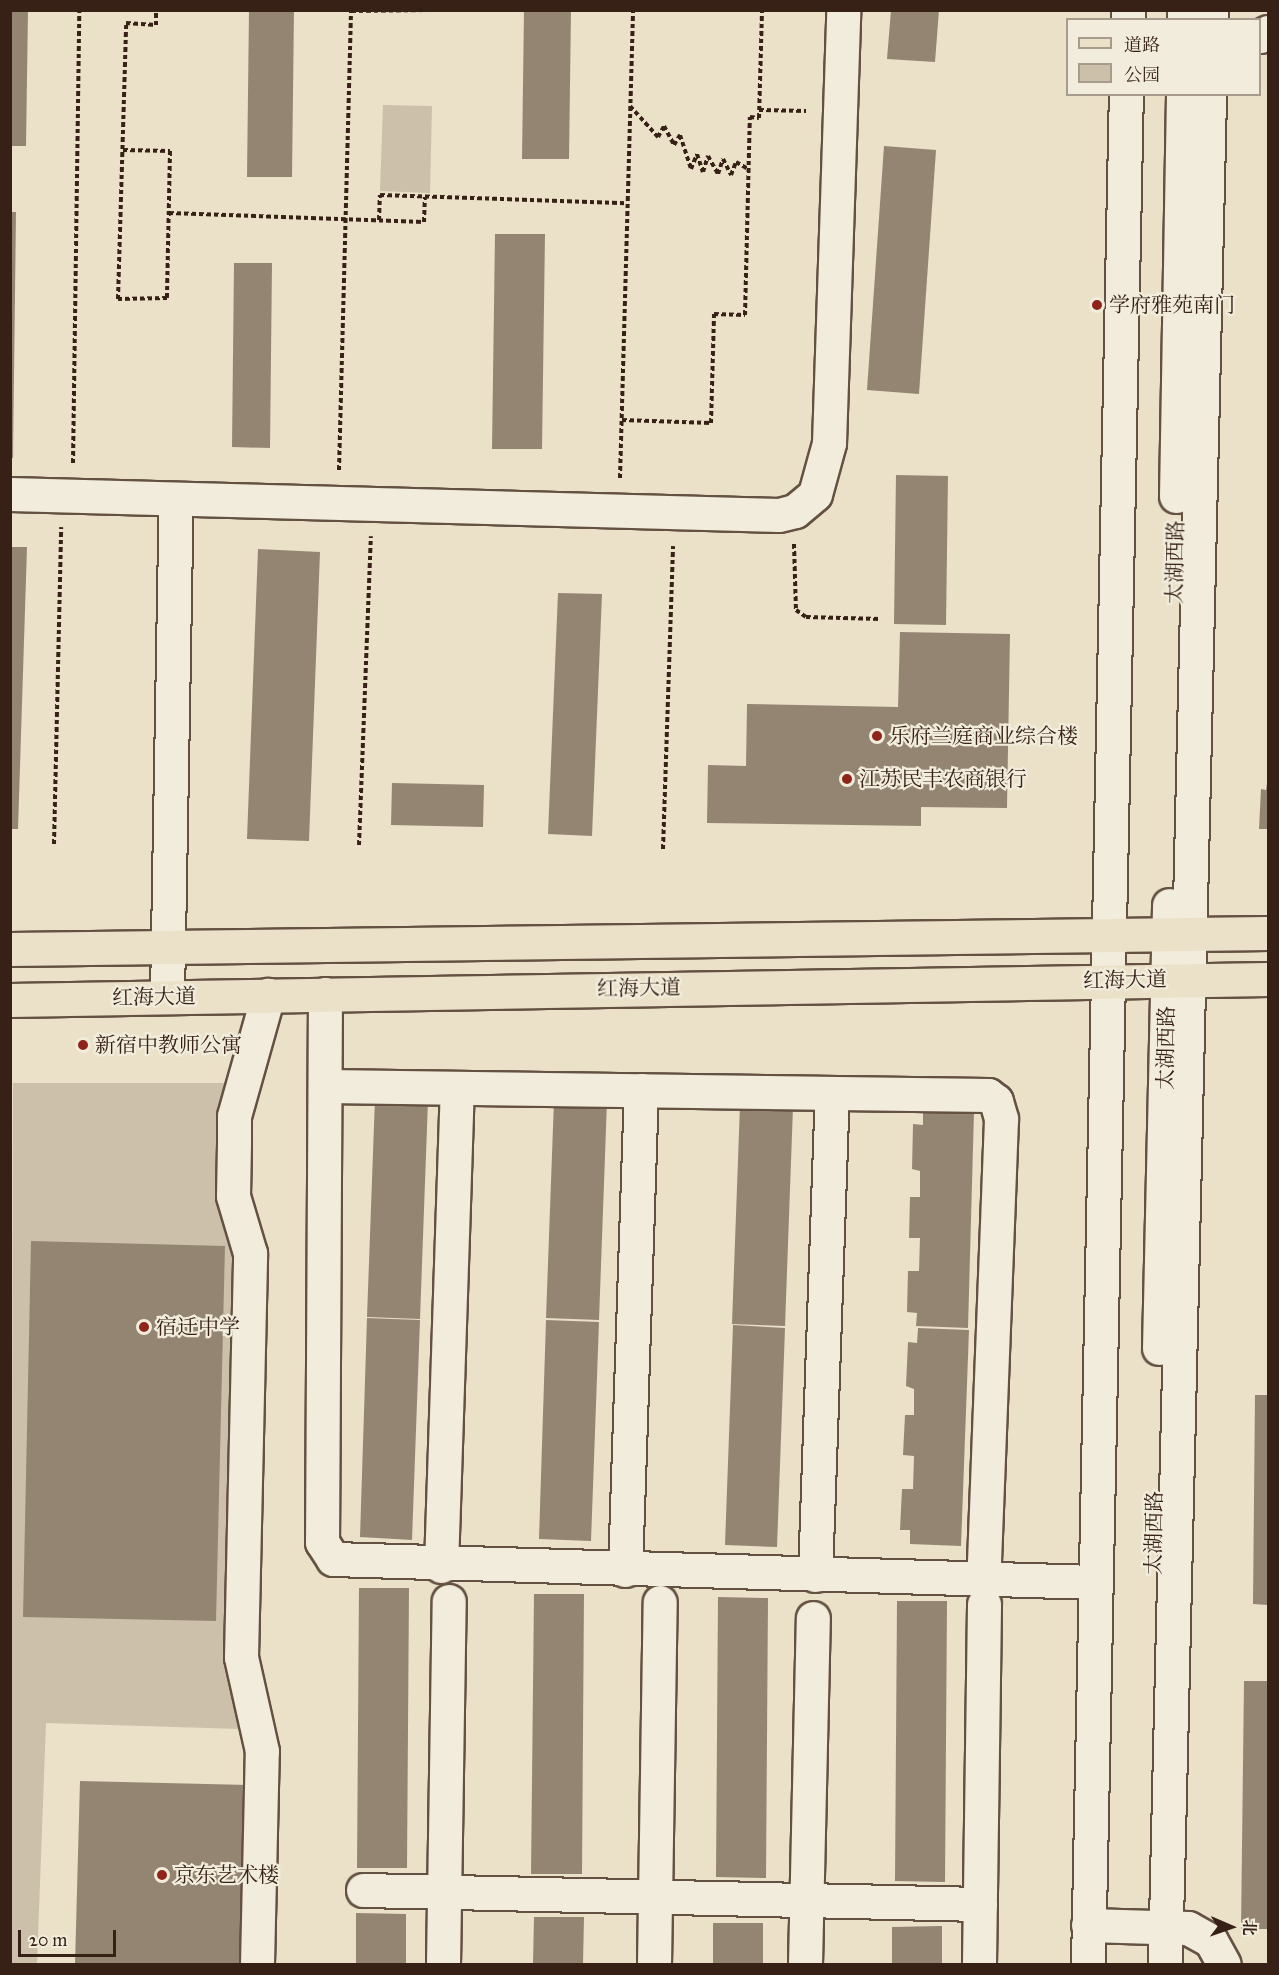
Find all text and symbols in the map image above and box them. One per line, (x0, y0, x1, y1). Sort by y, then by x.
legend (1066, 18, 1261, 96)
text: 道路 (1124, 34, 1160, 56)
text: 公园 (1124, 64, 1160, 86)
place label: 学府雅苑南门 (1109, 292, 1235, 318)
marker: 学府雅苑南门 (1090, 298, 1104, 312)
street label: 太湖西路 (1162, 520, 1188, 604)
place label: 乐府兰庭商业综合楼 (889, 723, 1078, 749)
marker: 乐府兰庭商业综合楼 (870, 729, 884, 743)
place label: 江苏民丰农商银行 (859, 766, 1027, 792)
marker: 江苏民丰农商银行 (840, 772, 854, 786)
street label: 红海大道 (1083, 967, 1167, 993)
street label: 红海大道 (597, 975, 681, 1001)
street label: 红海大道 (112, 984, 196, 1010)
street label: 太湖西路 (1153, 1006, 1179, 1090)
place label: 新宿中教师公寓 (95, 1032, 242, 1058)
marker: 新宿中教师公寓 (76, 1038, 90, 1052)
place label: 宿迁中学 (156, 1314, 240, 1340)
marker: 宿迁中学 (137, 1320, 151, 1334)
street label: 太湖西路 (1141, 1491, 1167, 1575)
place label: 京东艺术楼 (174, 1862, 279, 1888)
marker: 京东艺术楼 (155, 1868, 169, 1882)
north arrow (1201, 1897, 1261, 1957)
scale bar (21, 1918, 118, 1956)
text: 北 (1240, 1919, 1259, 1936)
text: 20 m (29, 1929, 67, 1951)

